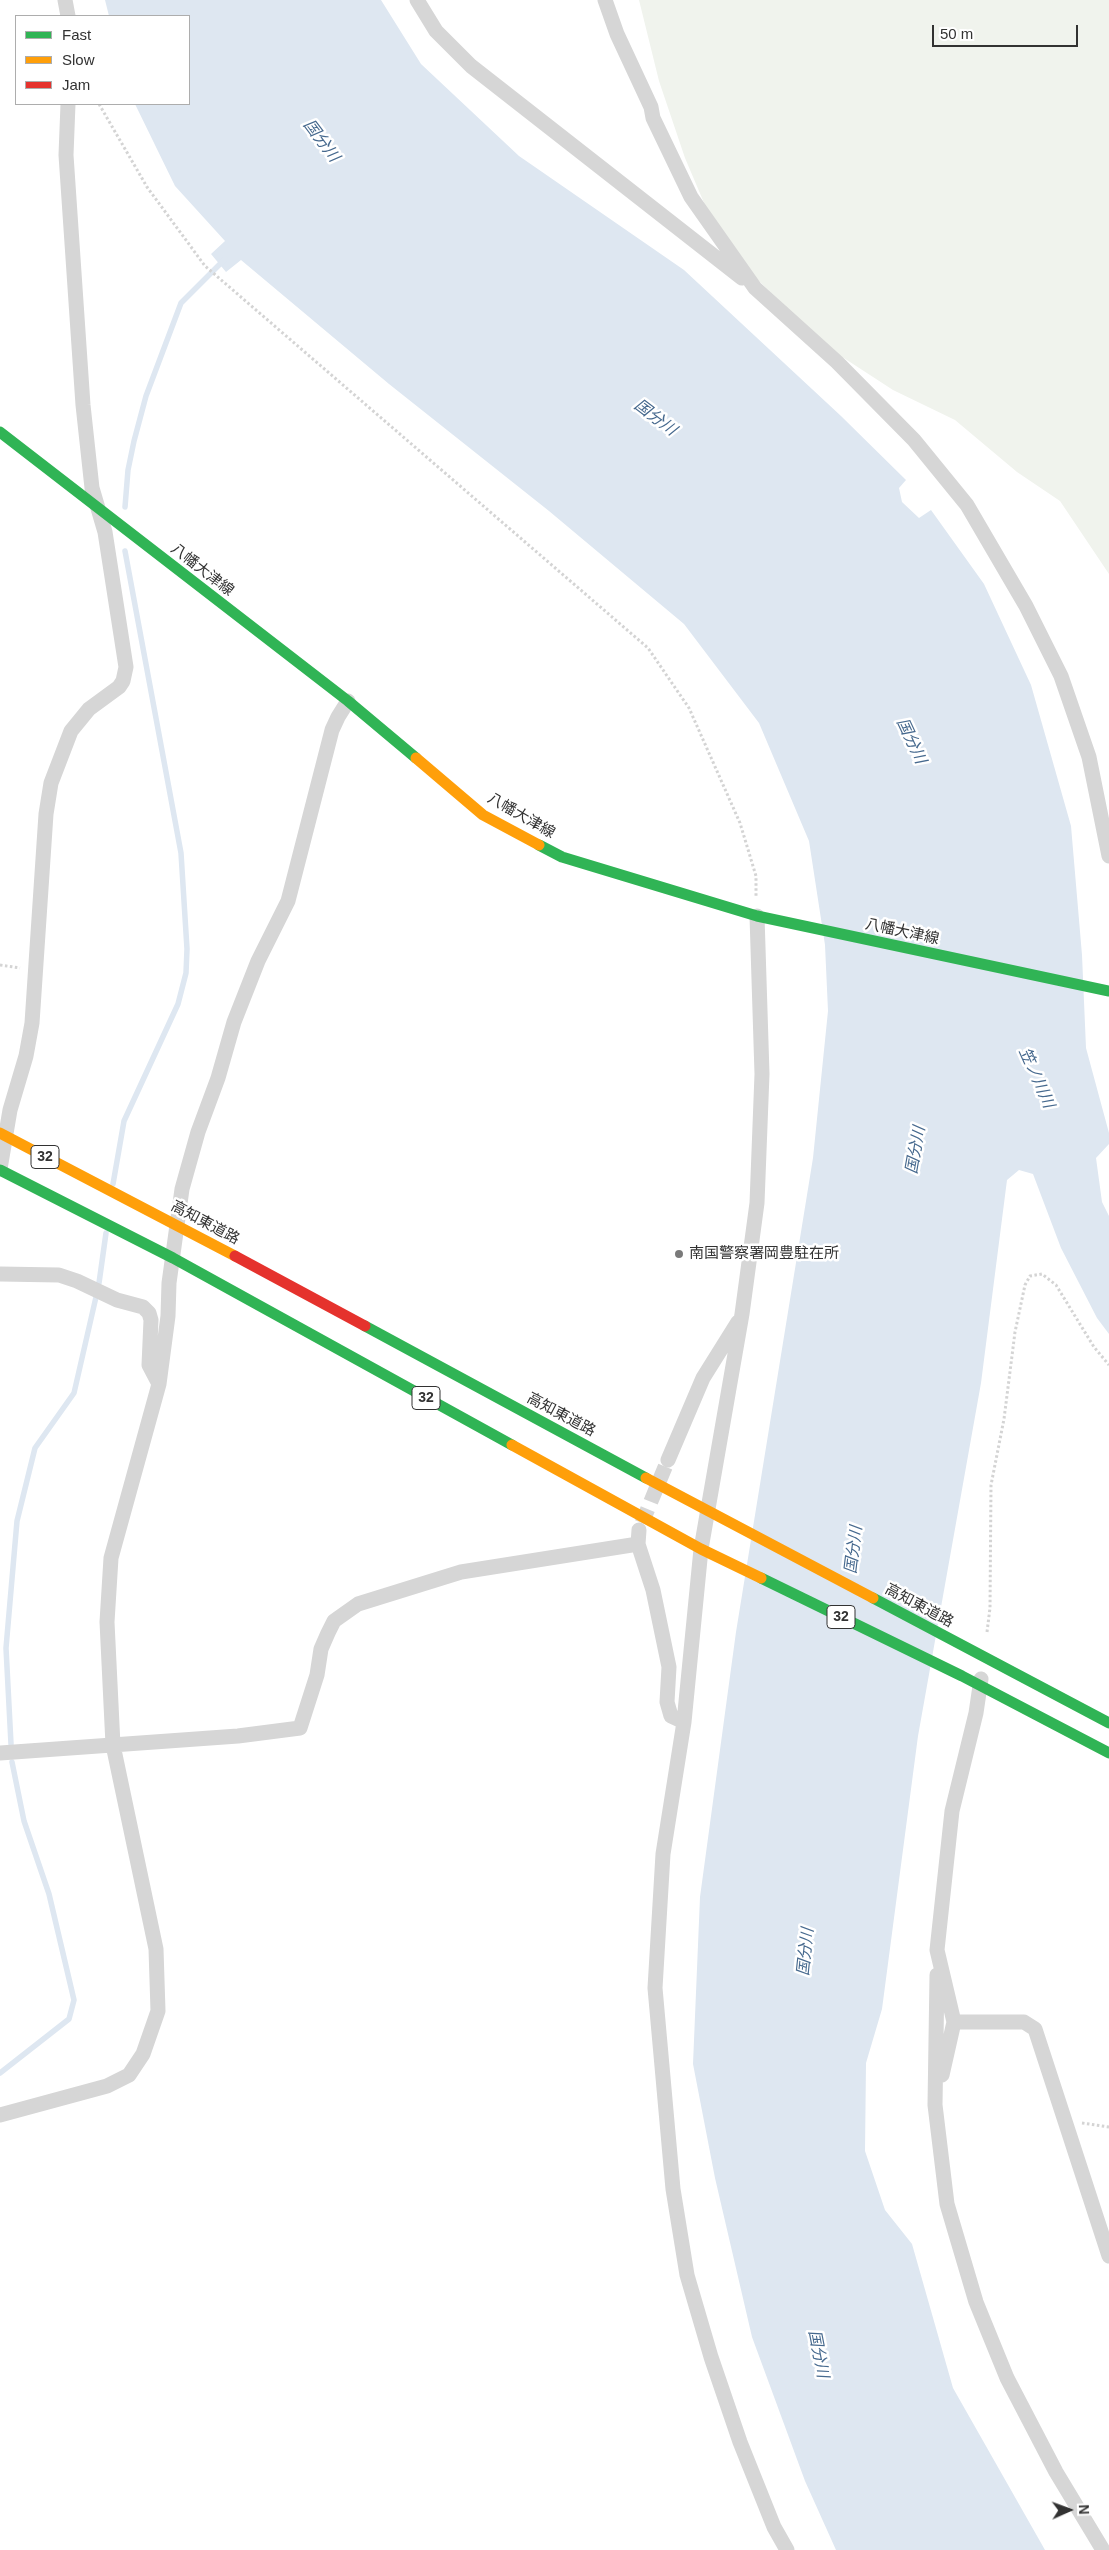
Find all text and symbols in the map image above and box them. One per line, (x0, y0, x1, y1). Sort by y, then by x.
legend (15, 15, 190, 105)
scale bar (934, 15, 1080, 47)
text: 50 m (940, 25, 973, 42)
text: Fast (62, 26, 91, 43)
text: Slow (62, 51, 95, 68)
text: Jam (62, 76, 90, 93)
water label: 国分川 (299, 116, 343, 166)
water label: 国分川 (630, 396, 680, 440)
street label: 八幡大津線 (167, 540, 237, 600)
water label: 国分川 (892, 715, 930, 767)
street label: 八幡大津線 (484, 789, 558, 843)
street label: 八幡大津線 (863, 915, 941, 949)
water label: 笠ノ川川 (1014, 1045, 1058, 1111)
water label: 国分川 (902, 1125, 930, 1175)
road number: 32 (31, 1146, 59, 1168)
street label: 高知東道路 (168, 1197, 242, 1249)
place label: 南国警察署岡豊駐在所 (689, 1245, 839, 1263)
marker: 南国警察署岡豊駐在所 (673, 1248, 685, 1260)
road number: 32 (412, 1386, 440, 1410)
street label: 高知東道路 (524, 1389, 598, 1441)
water label: 国分川 (842, 1525, 866, 1575)
street label: 高知東道路 (882, 1580, 956, 1632)
road number: 32 (827, 1605, 855, 1628)
water label: 国分川 (794, 1927, 818, 1977)
water label: 国分川 (804, 2329, 832, 2379)
north arrow (1044, 2485, 1094, 2535)
text: N (1076, 2504, 1092, 2515)

